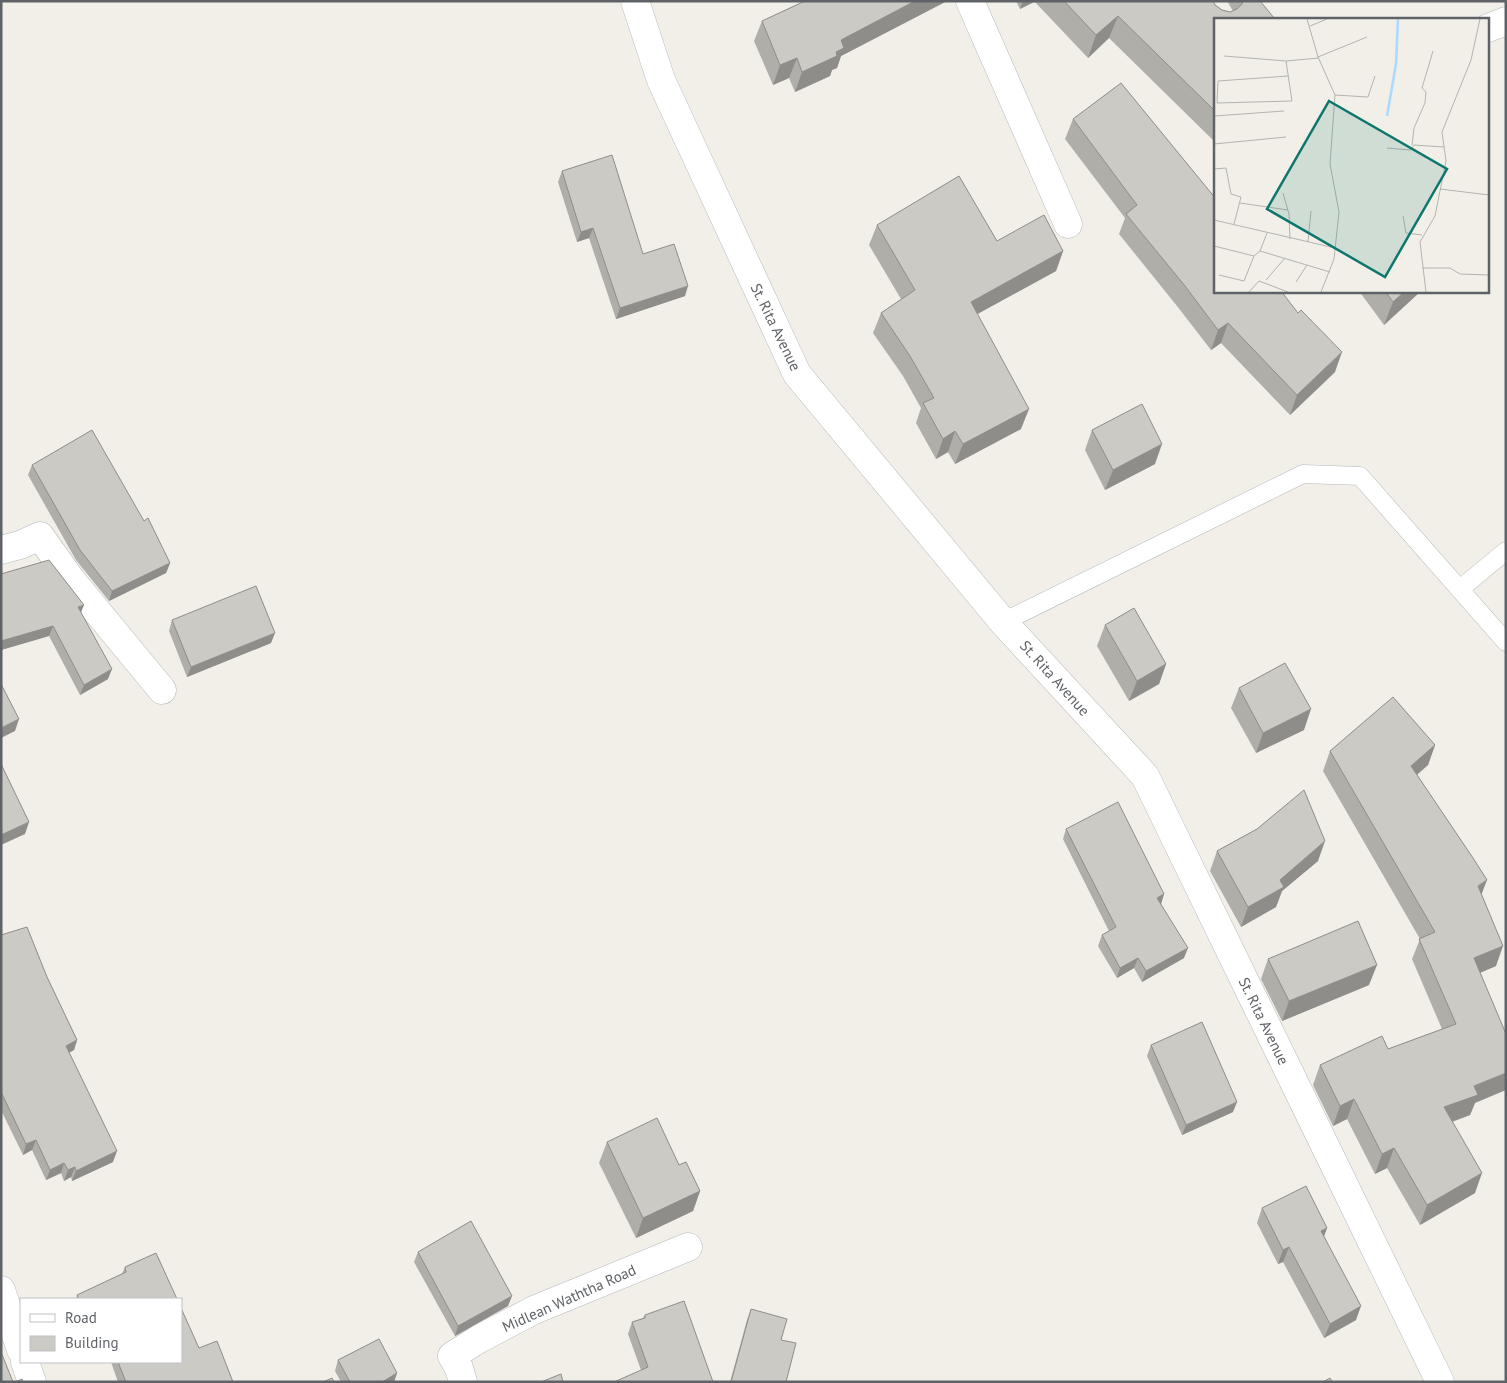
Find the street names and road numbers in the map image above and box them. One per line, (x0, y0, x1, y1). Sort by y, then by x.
street label: St. Rita Avenue (747, 280, 805, 374)
street label: St. Rita Avenue (1016, 636, 1094, 720)
street label: St. Rita Avenue (1235, 974, 1293, 1068)
street label: Midlean Waththa Road (499, 1260, 639, 1336)

